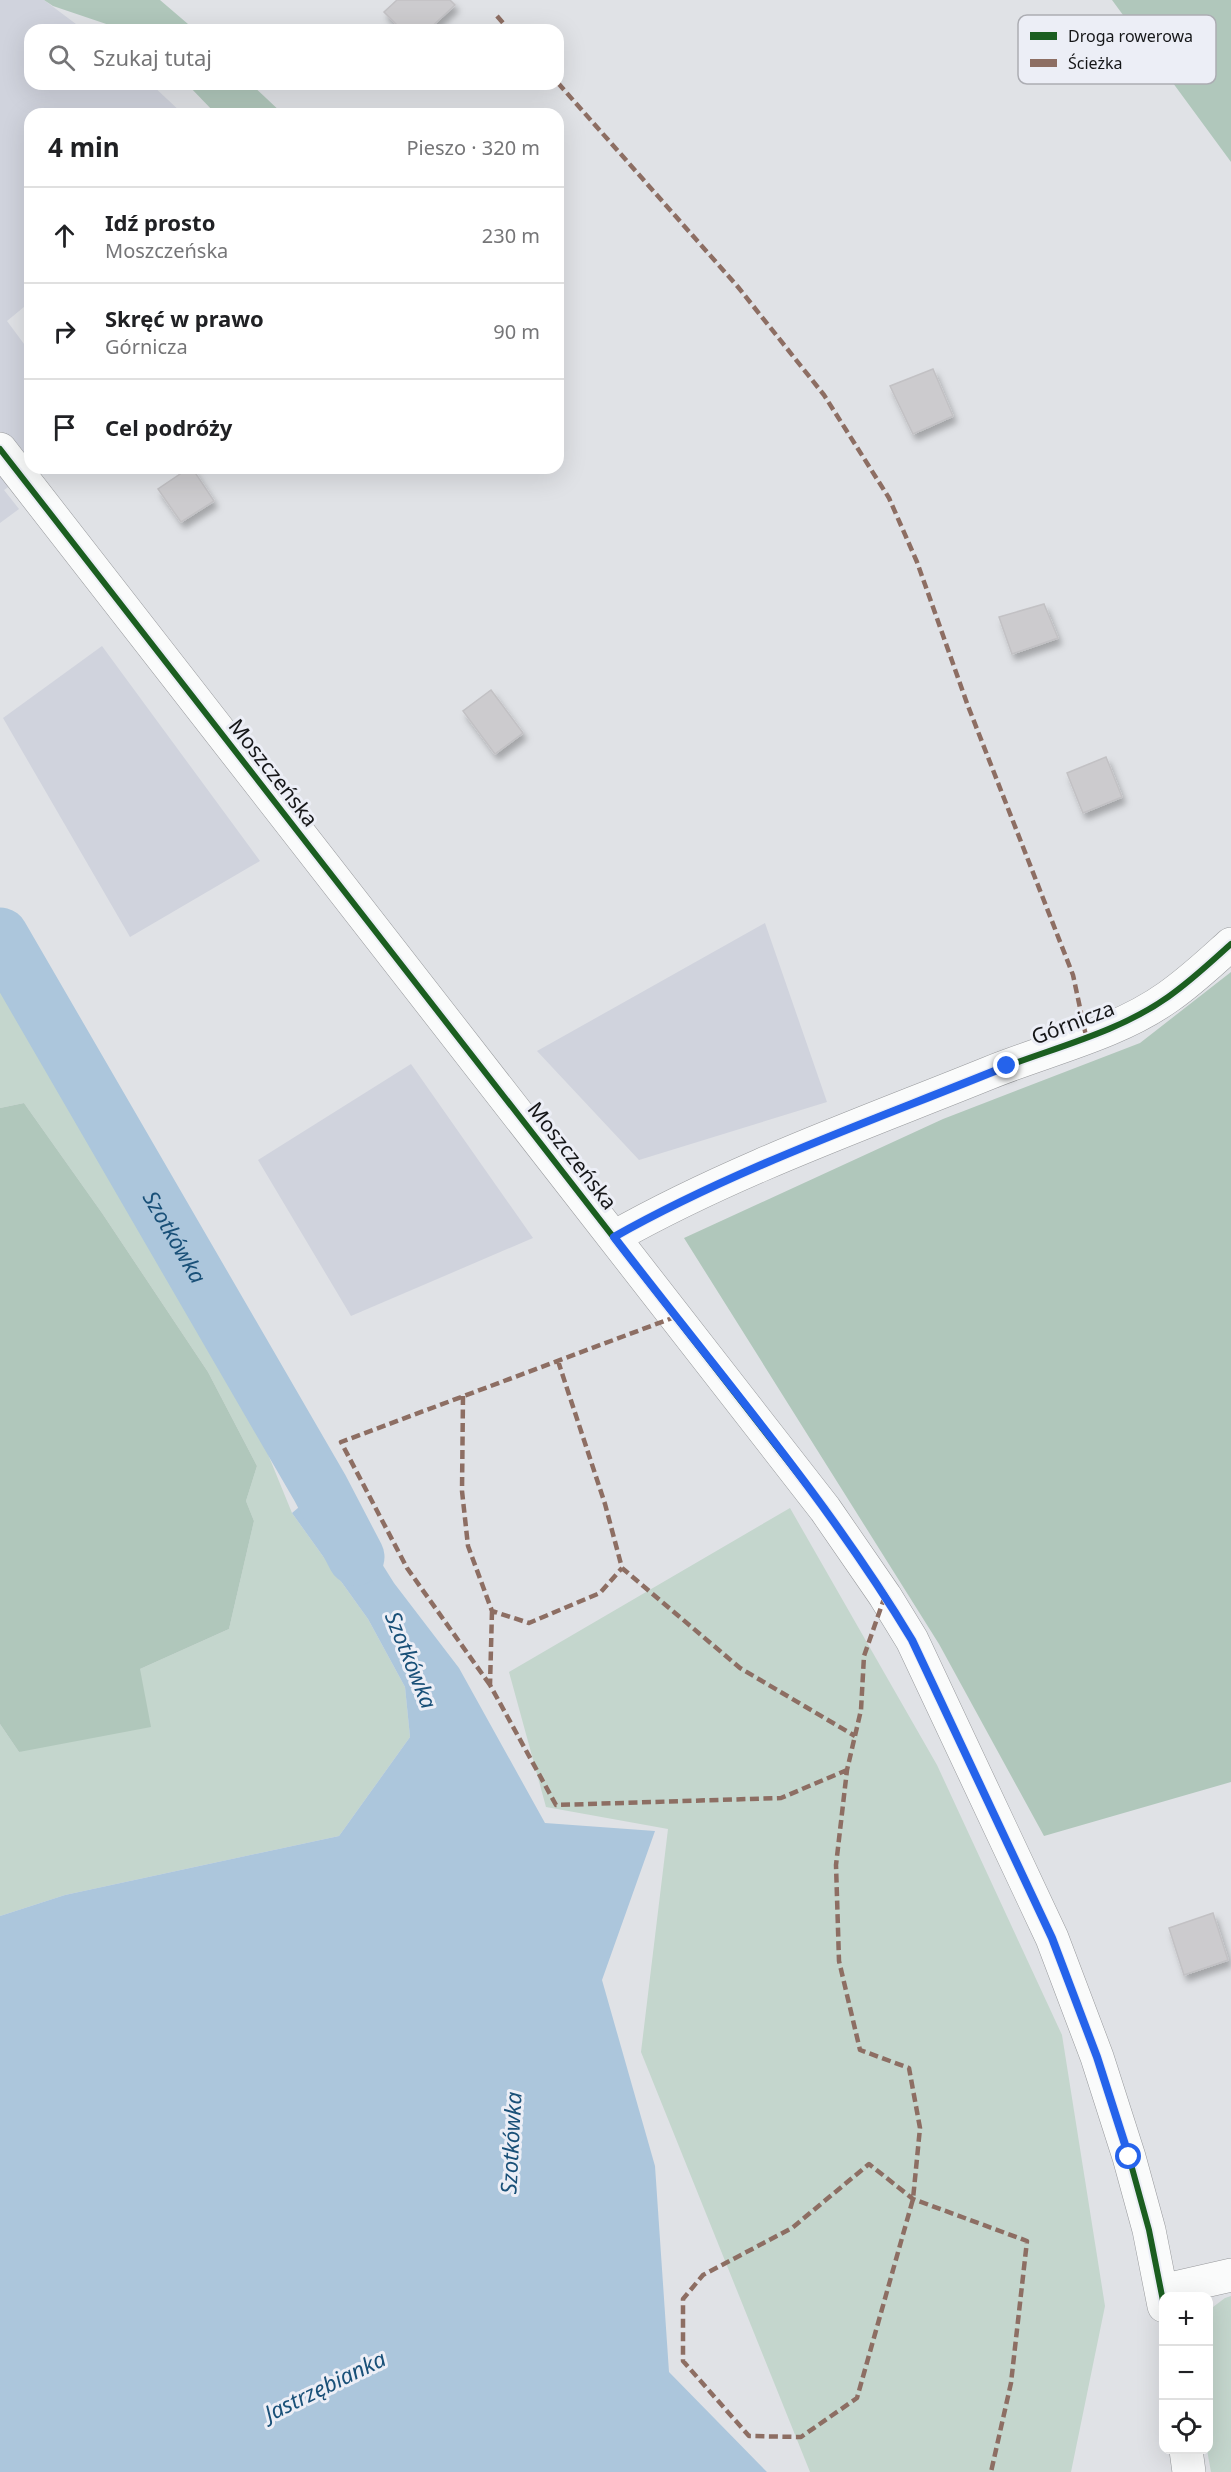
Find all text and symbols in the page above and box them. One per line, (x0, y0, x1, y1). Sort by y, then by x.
legend (1018, 15, 1216, 84)
search box (24, 24, 564, 90)
text: Droga rowerowa (1068, 25, 1193, 47)
icon: search (45, 41, 78, 74)
text: Szukaj tutaj (93, 42, 212, 72)
text: Ścieżka (1068, 52, 1123, 74)
text: 4 min (48, 129, 120, 165)
text: Pieszo · 320 m (406, 134, 540, 161)
text: Idź prosto (105, 207, 215, 237)
icon: ahead (48, 219, 81, 252)
text: 230 m (482, 222, 540, 249)
text: Moszczeńska (105, 237, 228, 264)
text: Skręć w prawo (105, 303, 264, 333)
icon: right (48, 315, 81, 348)
text: 90 m (493, 318, 540, 345)
text: Górnicza (105, 333, 188, 360)
icon: arrive (48, 411, 81, 444)
text: Cel podróży (105, 412, 232, 442)
street label: Moszczeńska (223, 713, 325, 832)
street label: Górnicza (1027, 993, 1118, 1051)
route end (993, 1052, 1019, 1078)
street label: Moszczeńska (522, 1096, 624, 1215)
water label: Szotkówka (137, 1185, 214, 1289)
water label: Szotkówka (379, 1607, 445, 1713)
water label: Szotkówka (492, 2091, 528, 2195)
route start (1115, 2143, 1141, 2169)
map controls (1159, 2292, 1213, 2454)
button: + (1159, 2292, 1213, 2346)
water label: Jastrzębianka (255, 2342, 391, 2429)
button: − (1159, 2346, 1213, 2400)
button: locate (1159, 2400, 1213, 2454)

